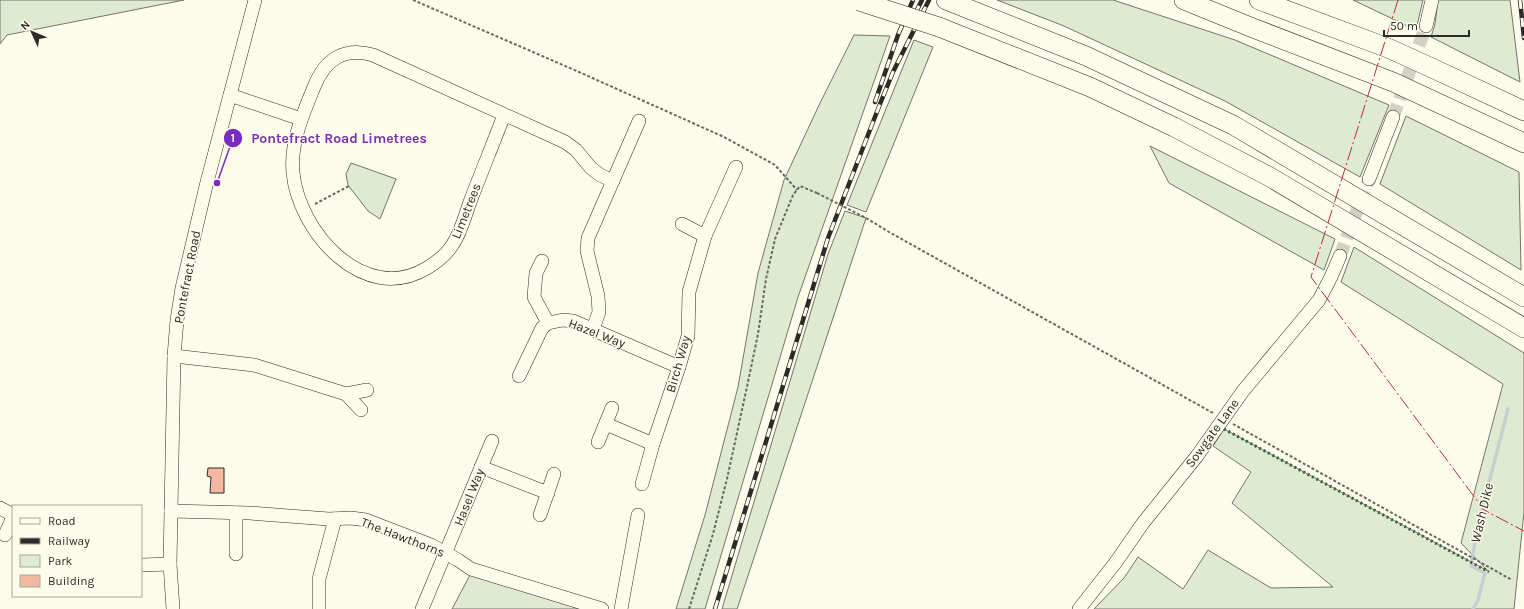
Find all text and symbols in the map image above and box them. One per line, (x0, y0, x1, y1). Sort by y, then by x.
north arrow (12, 12, 52, 52)
scale bar (1384, 12, 1469, 38)
text: N (18, 18, 33, 33)
text: 50 m (1390, 19, 1418, 33)
callout: Pontefract Road Limetrees (223, 125, 435, 151)
text: Pontefract Road Limetrees (251, 130, 427, 147)
text: 1 (231, 131, 235, 145)
street label: Limetrees (448, 181, 484, 241)
street label: Pontefract Road (171, 229, 203, 325)
street label: Hazel Way (566, 315, 628, 351)
street label: Birch Way (663, 334, 693, 394)
street label: Sowgate Lane (1182, 395, 1242, 470)
street label: Hasel Way (451, 466, 487, 528)
water label: Wash Dike (1467, 481, 1497, 545)
legend (12, 505, 142, 597)
text: Road (48, 514, 76, 528)
street label: The Hawthorns (359, 514, 447, 560)
text: Railway (48, 534, 90, 548)
text: Park (48, 554, 73, 568)
text: Building (48, 574, 95, 588)

